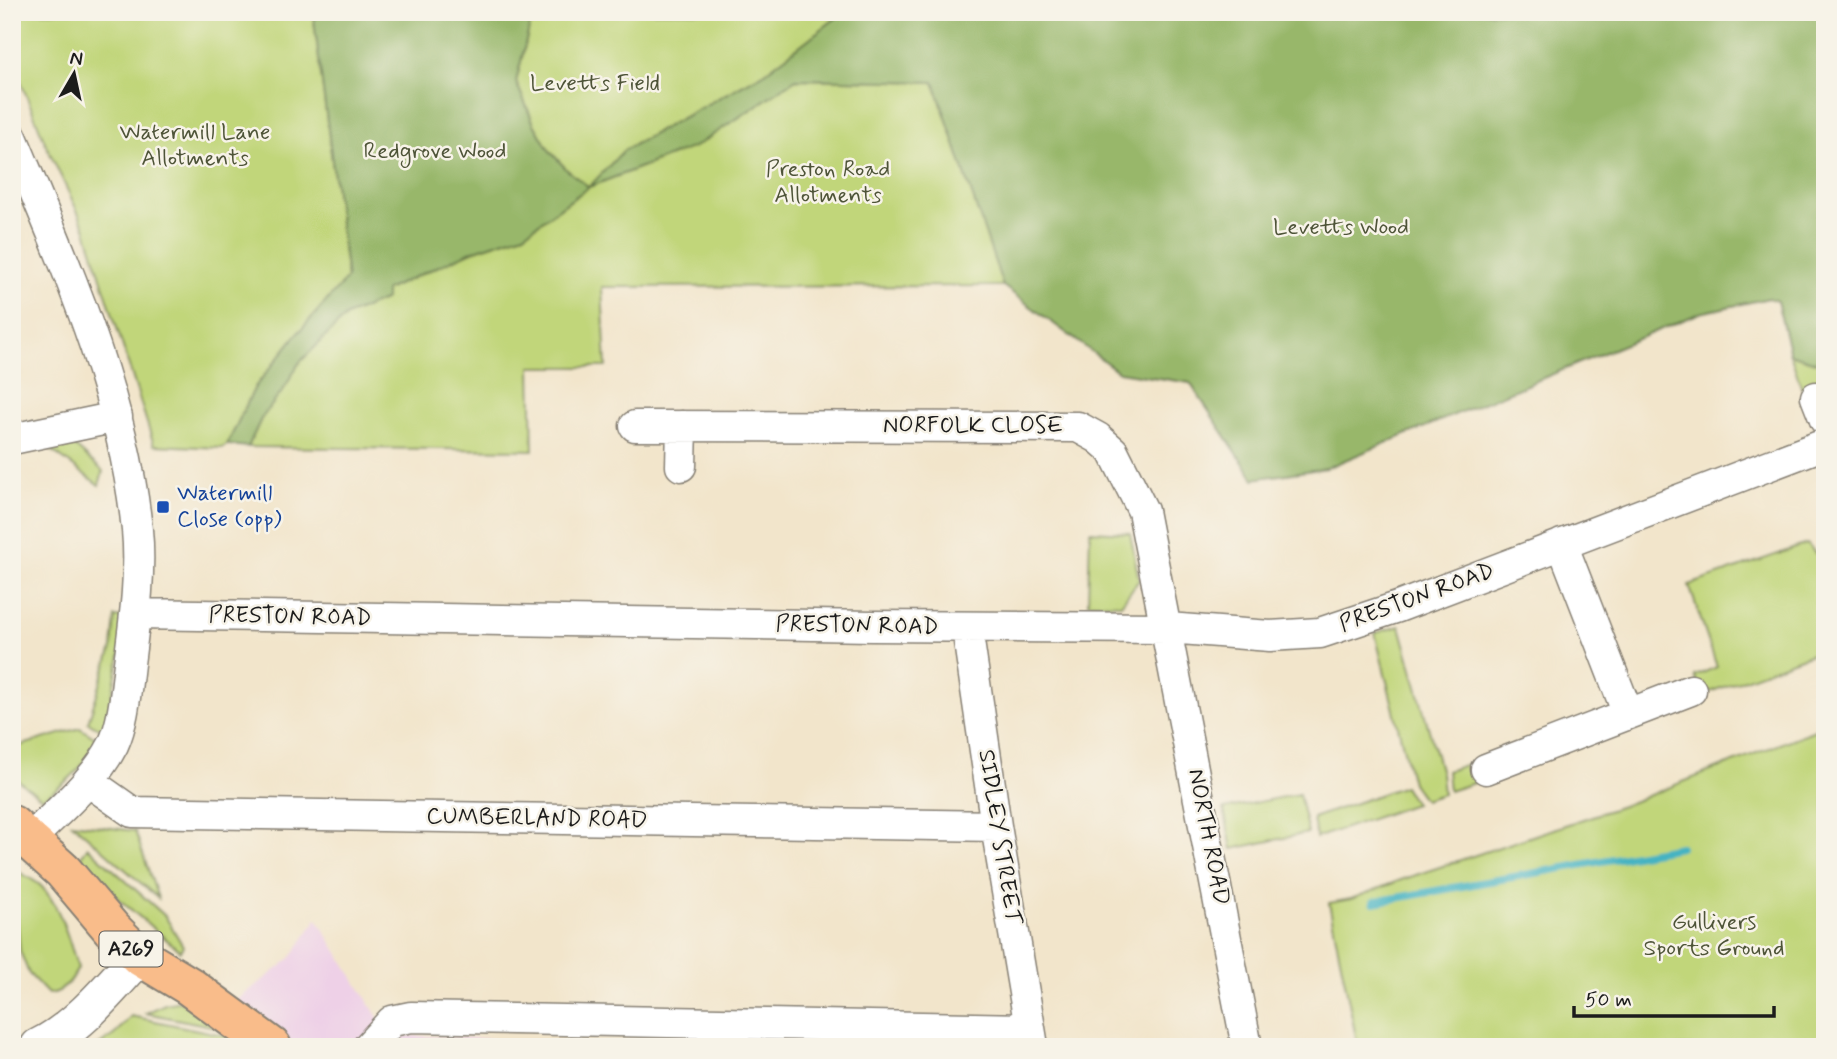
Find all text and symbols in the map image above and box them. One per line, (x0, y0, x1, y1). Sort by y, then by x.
north arrow (38, 38, 108, 108)
text: N (68, 45, 85, 72)
park label: Levetts Field (530, 69, 660, 99)
park label: Watermill Lane Allotments (120, 118, 270, 174)
park label: Redgrove Wood (364, 137, 506, 169)
park label: Preston Road Allotments (766, 155, 890, 211)
park label: Levetts Wood (1273, 213, 1409, 243)
street label: NORFOLK CLOSE (883, 411, 1063, 441)
place label: Watermill Close (opp) (177, 479, 282, 535)
marker: Watermill Close (opp) (155, 499, 171, 515)
street label: PRESTON ROAD (1335, 556, 1499, 640)
street label: PRESTON ROAD (208, 601, 372, 633)
street label: PRESTON ROAD (775, 610, 939, 642)
street label: SIDLEY STREET (970, 747, 1028, 928)
street label: NORTH ROAD (1180, 766, 1236, 908)
street label: CUMBERLAND ROAD (426, 802, 648, 836)
park label: Gullivers Sports Ground (1643, 908, 1785, 964)
road number: A269 (100, 932, 162, 967)
scale bar (1574, 975, 1774, 1019)
text: 50 m (1585, 986, 1632, 1014)

